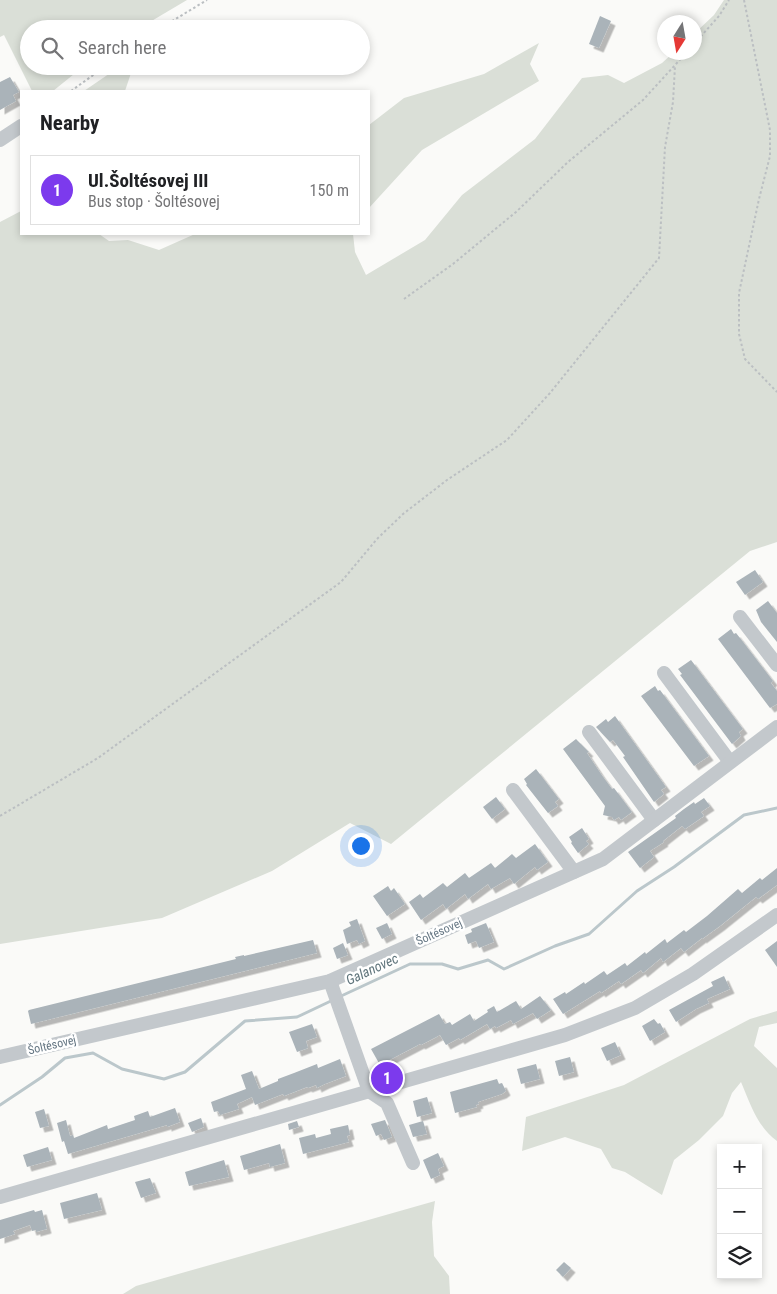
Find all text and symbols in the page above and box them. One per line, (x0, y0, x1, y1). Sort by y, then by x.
north arrow (657, 15, 702, 60)
search box (20, 20, 370, 75)
icon: search (38, 34, 66, 62)
text: Search here (78, 36, 166, 59)
text: Nearby (40, 111, 99, 135)
text: Ul.Šoltésovej III (88, 169, 208, 192)
text: 1 (53, 181, 61, 200)
text: 150 m (310, 181, 349, 200)
text: Bus stop · Šoltésovej (88, 192, 220, 211)
your location (348, 833, 374, 859)
street label: Šoltésovej (413, 915, 464, 948)
water label: Galanovec (343, 950, 401, 988)
street label: Šoltésovej (26, 1032, 77, 1057)
pin: 1 (371, 1059, 403, 1097)
map controls (717, 1144, 762, 1279)
button: + (717, 1144, 762, 1189)
button: − (717, 1189, 762, 1234)
button: layers (717, 1234, 762, 1279)

